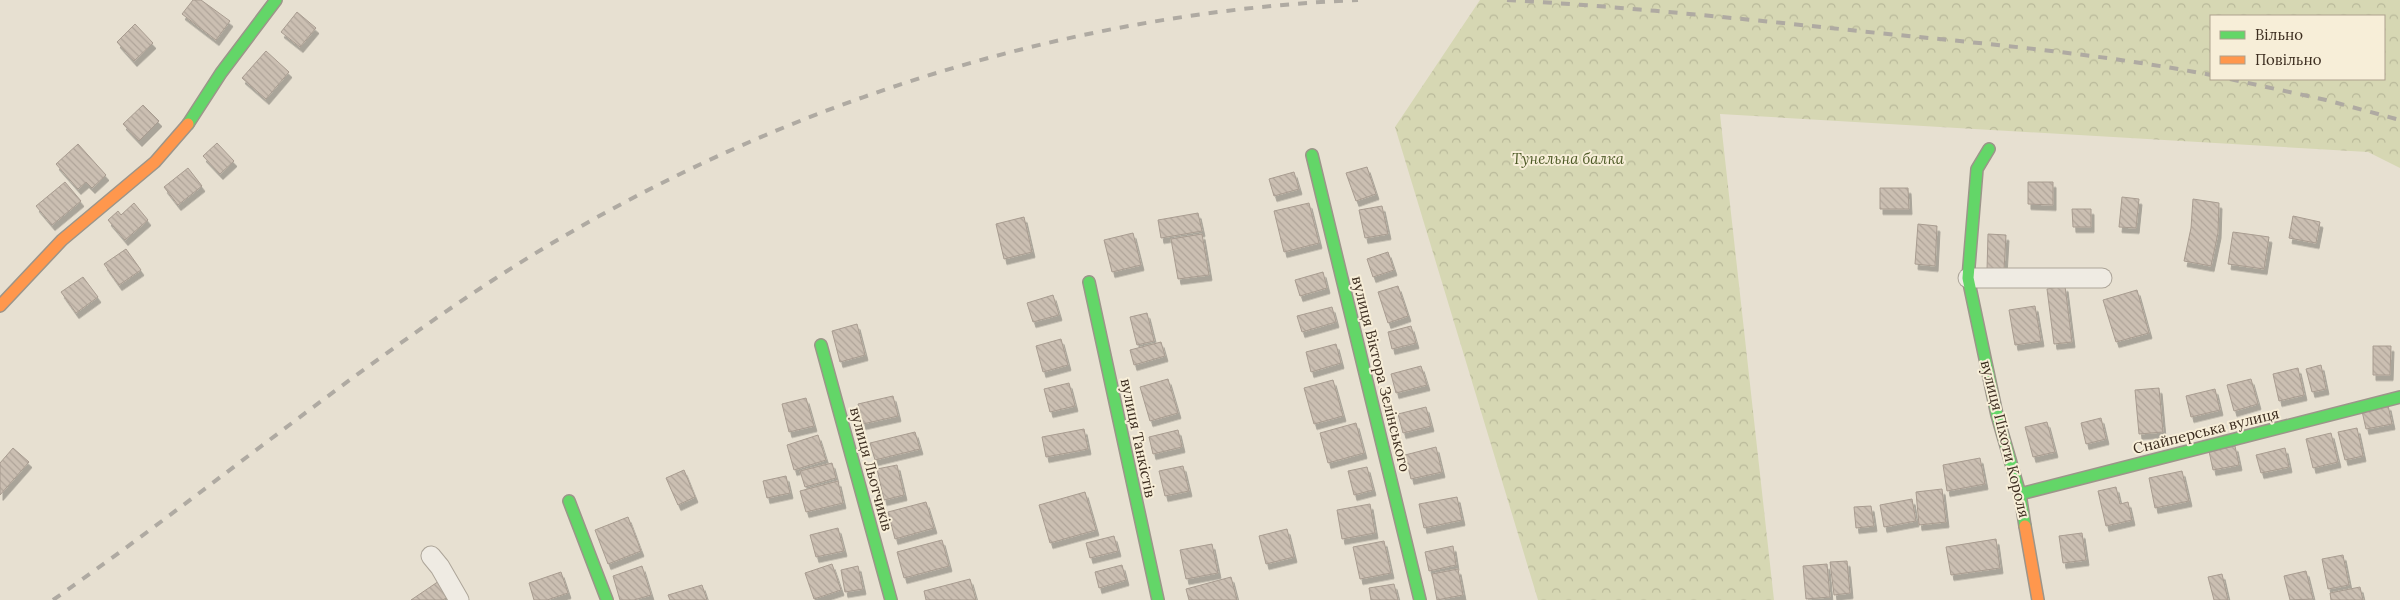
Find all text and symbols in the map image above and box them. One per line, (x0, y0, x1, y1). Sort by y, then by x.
legend (2210, 15, 2385, 80)
text: Вільно (2255, 25, 2303, 44)
text: Повільно (2255, 50, 2322, 69)
park label: Тунельна балка (1512, 149, 1625, 168)
street label: вулиця Віктора Зелінського (1348, 274, 1415, 474)
street label: вулиця Піхоти Короля (1977, 358, 2034, 520)
street label: вулиця Танкістів (1117, 377, 1160, 499)
street label: Снайперська вулиця (2131, 403, 2281, 458)
street label: вулиця Льотчиків (846, 405, 897, 533)

